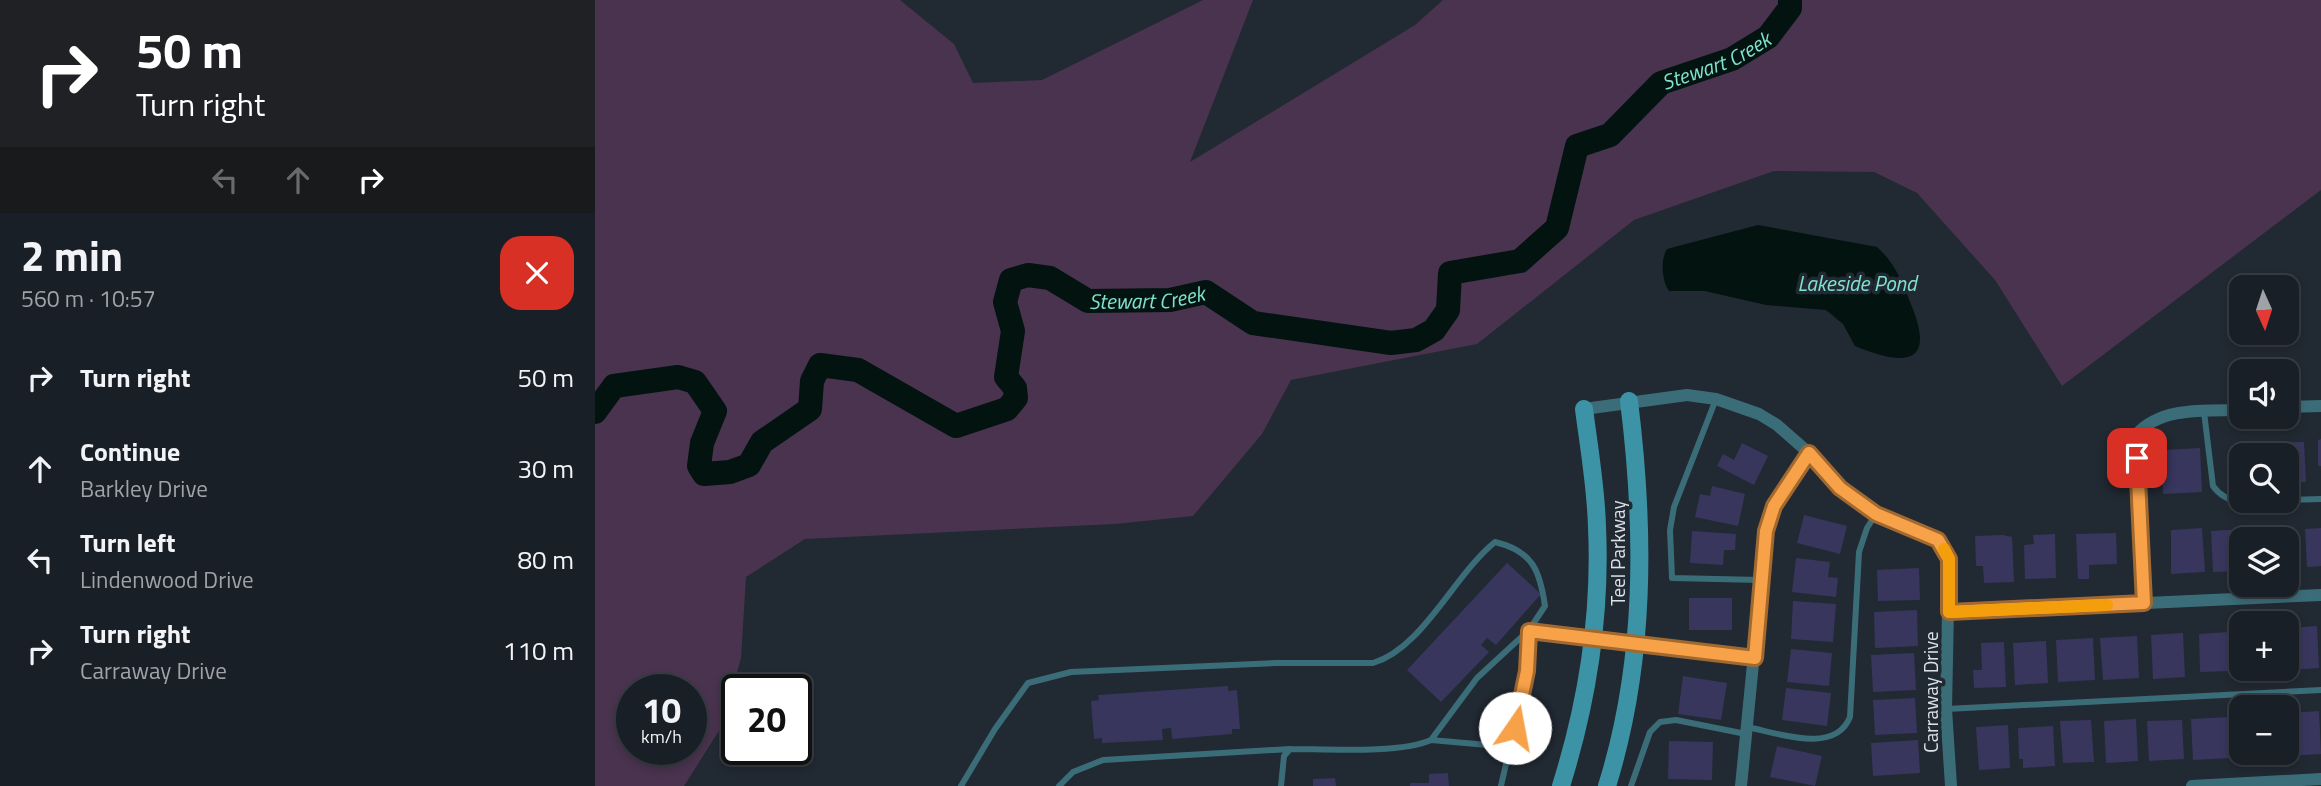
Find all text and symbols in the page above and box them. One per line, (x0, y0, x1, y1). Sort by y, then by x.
text: 50 m (136, 12, 243, 87)
water label: Stewart Creek (1657, 22, 1779, 98)
icon: right (21, 28, 112, 119)
text: Turn right (136, 80, 265, 128)
icon: left (206, 161, 244, 199)
icon: ahead (279, 161, 317, 199)
icon: right (352, 161, 390, 199)
text: 2 min (21, 223, 123, 287)
button: close (500, 236, 574, 310)
water label: Lakeside Pond (1797, 267, 1919, 299)
north arrow (2229, 275, 2299, 345)
map controls (2229, 275, 2299, 765)
water label: Stewart Creek (1089, 276, 1210, 317)
text: 560 m · 10:57 (21, 281, 156, 316)
text: Turn right (80, 358, 191, 397)
text: 50 m (517, 358, 574, 397)
icon: right (21, 359, 59, 397)
button: sound (2229, 359, 2299, 429)
pin (2107, 428, 2167, 488)
text: Continue (80, 432, 180, 471)
icon: arrive (2118, 439, 2156, 477)
button: search (2229, 443, 2299, 513)
text: 30 m (517, 449, 574, 488)
icon: ahead (21, 450, 59, 488)
text: Barkley Drive (80, 471, 208, 506)
street label: Teel Parkway (1603, 500, 1632, 606)
text: Turn left (80, 523, 175, 562)
button: layers (2229, 527, 2299, 597)
text: 80 m (517, 540, 574, 579)
icon: left (21, 541, 59, 579)
text: Lindenwood Drive (80, 562, 254, 597)
button: + (2229, 611, 2299, 681)
text: Turn right (80, 614, 191, 653)
text: 110 m (503, 631, 574, 670)
street label: Carraway Drive (1916, 631, 1945, 753)
icon: right (21, 632, 59, 670)
text: Carraway Drive (80, 653, 227, 688)
speed limit sign: 20 (721, 674, 812, 765)
text: 10 (642, 683, 681, 737)
position arrow (1478, 691, 1552, 765)
button: − (2229, 695, 2299, 765)
text: km/h (641, 723, 682, 750)

